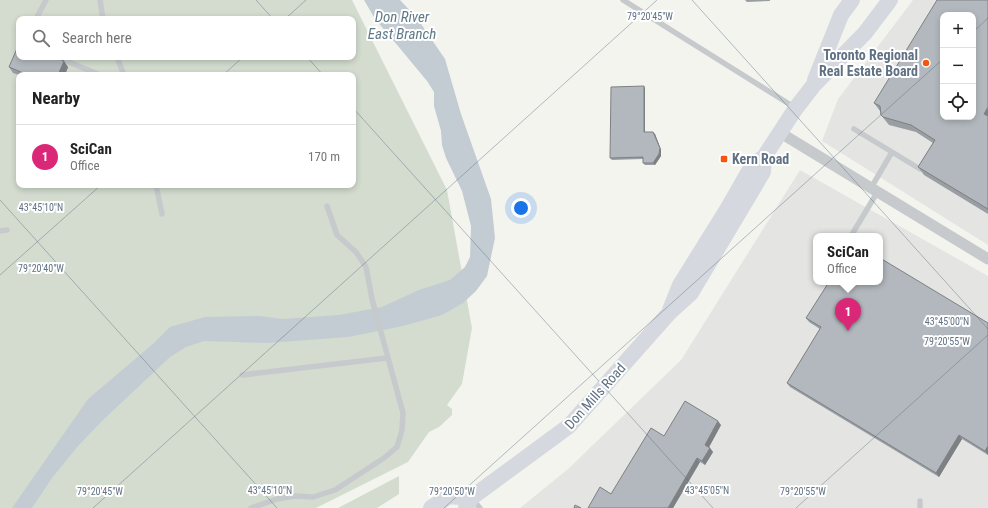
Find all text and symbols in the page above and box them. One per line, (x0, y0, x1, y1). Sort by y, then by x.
water label: Don River East Branch (368, 8, 436, 43)
text: 79°20'45"W (627, 11, 673, 22)
map controls (940, 12, 976, 120)
button: + (940, 12, 976, 48)
search box (16, 16, 356, 60)
icon: search (30, 27, 52, 49)
text: Search here (62, 29, 132, 47)
place label: Toronto Regional Real Estate Board (819, 47, 918, 79)
button: − (940, 48, 976, 84)
marker: Toronto Regional Real Estate Board (921, 58, 931, 68)
button: locate (940, 84, 976, 120)
text: Nearby (32, 88, 80, 108)
text: SciCan (70, 140, 112, 158)
text: 1 (42, 149, 48, 164)
text: 170 m (308, 149, 340, 164)
place label: Kern Road (732, 151, 789, 167)
marker: Kern Road (719, 154, 729, 164)
text: Office (70, 158, 100, 173)
your location (511, 198, 531, 218)
text: 43°45'10"N (19, 202, 63, 213)
popup (813, 233, 883, 285)
text: SciCan (827, 243, 869, 261)
text: Office (827, 261, 857, 276)
text: 79°20'40"W (18, 263, 64, 274)
pin: 1 (835, 298, 861, 331)
text: 43°45'00"N (925, 316, 969, 327)
text: 79°20'55"W (924, 336, 970, 347)
street label: Don Mills Road (561, 360, 629, 432)
text: 43°45'10"N (248, 485, 292, 496)
text: 43°45'05"N (685, 485, 729, 496)
text: 79°20'45"W (77, 486, 123, 497)
text: 79°20'50"W (429, 486, 475, 497)
text: 79°20'55"W (780, 486, 826, 497)

